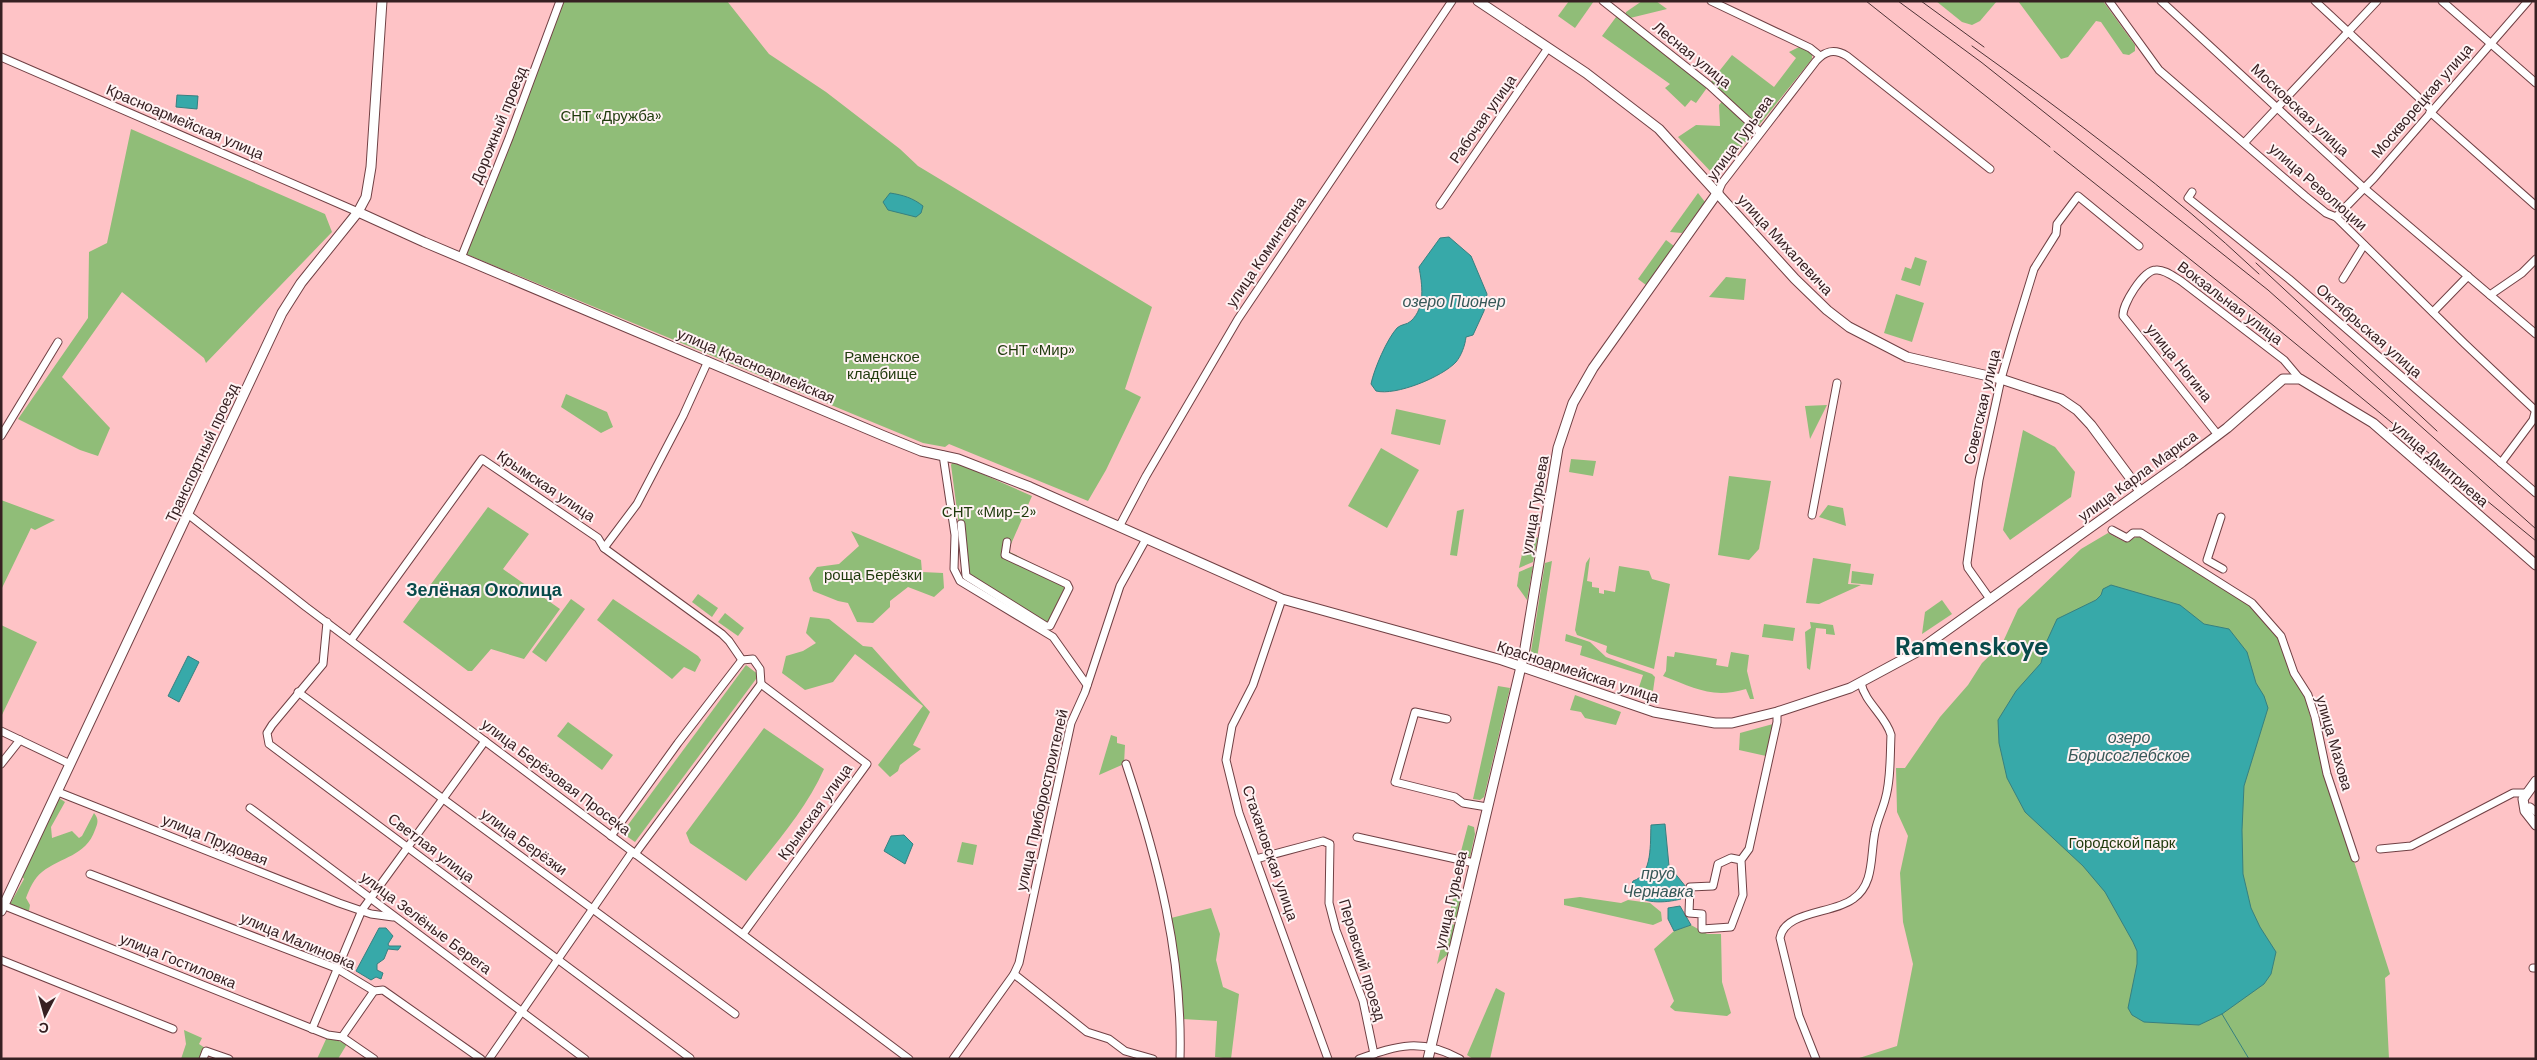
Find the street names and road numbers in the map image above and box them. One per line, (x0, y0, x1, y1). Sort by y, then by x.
street label: Лесная улица (1649, 17, 1736, 93)
street label: Москворецкая улица (2367, 39, 2478, 162)
street label: Московская улица (2247, 59, 2354, 161)
street label: Дорожный проезд (466, 63, 532, 187)
street label: Рабочая улица (1445, 70, 1521, 167)
street label: Красноармейская улица (103, 80, 267, 165)
street label: улица Гурьева (1702, 91, 1778, 184)
street label: улица Революции (2265, 139, 2371, 235)
street label: улица Михалевича (1733, 190, 1838, 300)
street label: улица Коминтерна (1222, 192, 1311, 311)
street label: Вокзальная улица (2173, 257, 2287, 350)
street label: Октябрьская улица (2312, 279, 2427, 383)
street label: улица Ногина (2141, 320, 2217, 407)
street label: улица Красноармейская (674, 324, 838, 408)
street label: Советская улица (1959, 347, 2005, 467)
street label: Транспортный проезд (161, 380, 243, 526)
street label: улица Дмитриева (2387, 416, 2493, 512)
street label: улица Карла Маркса (2074, 425, 2202, 526)
street label: Крымская улица (493, 446, 599, 527)
street label: улица Гурьева (1516, 453, 1554, 556)
street label: Красноармейская улица (1494, 636, 1662, 708)
street label: улица Махова (2311, 693, 2357, 794)
street label: улица Приборостроителей (1011, 707, 1073, 893)
street label: улица Берёзовая Просека (477, 714, 635, 840)
street label: Крымская улица (773, 759, 857, 864)
street label: Стахановская улица (1237, 783, 1303, 924)
street label: улица Берёзки (477, 804, 571, 880)
street label: Светлая улица (384, 809, 479, 888)
street label: улица Прудовая (159, 810, 271, 870)
street label: улица Гурьева (1430, 848, 1472, 951)
street label: улица Зелёные Берега (356, 867, 496, 979)
street label: Перовский проезд (1334, 897, 1390, 1024)
street label: улица Малиновка (237, 908, 359, 975)
street label: улица Гостиловка (117, 929, 240, 994)

